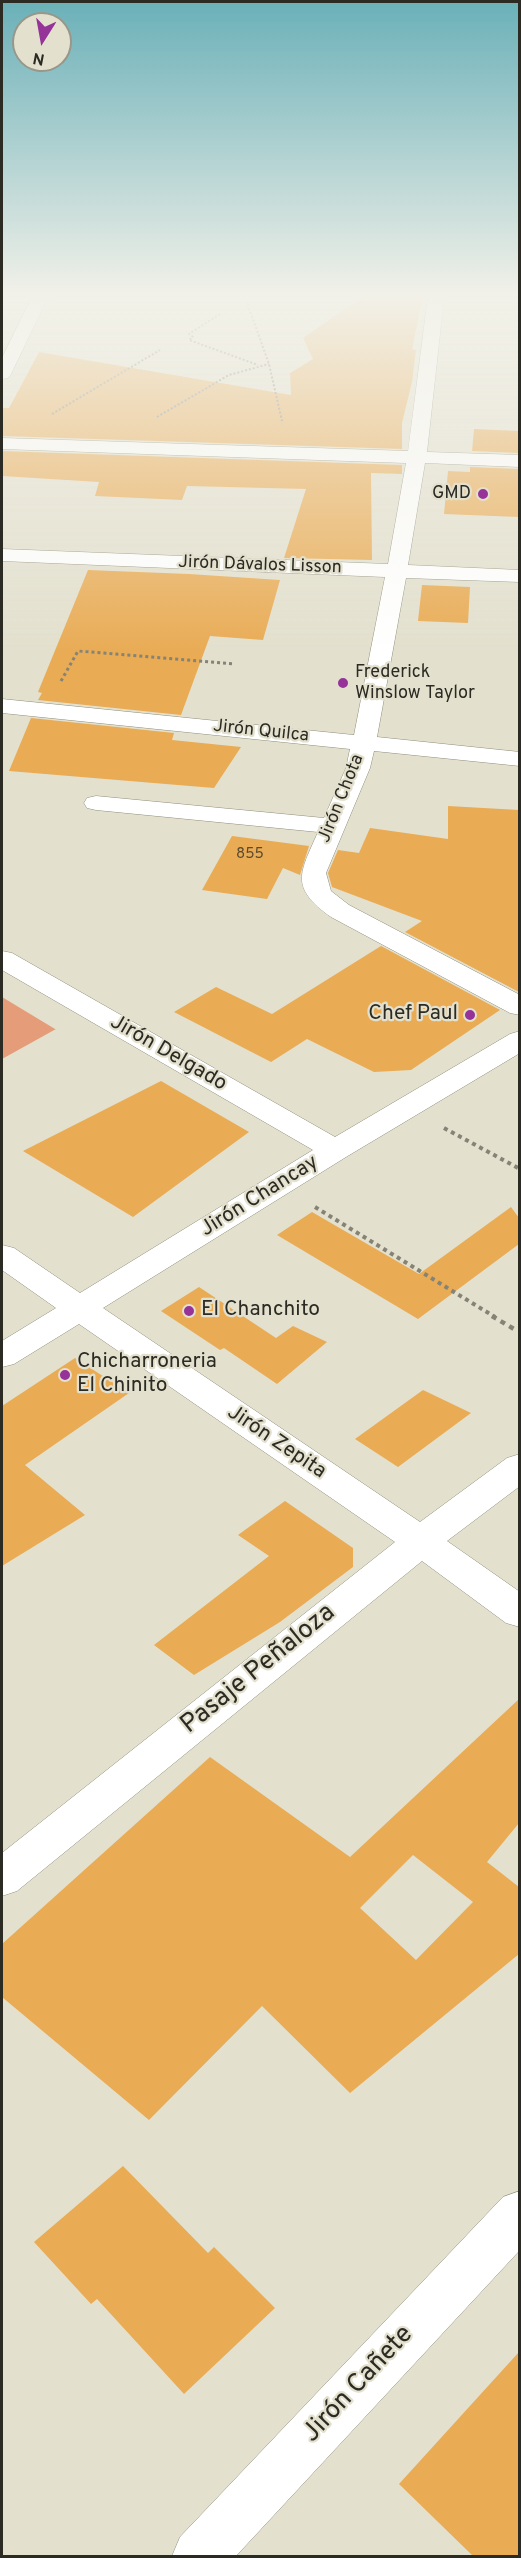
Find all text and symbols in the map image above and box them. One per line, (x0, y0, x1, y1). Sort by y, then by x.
north arrow (12, 12, 72, 72)
text: N (31, 47, 46, 69)
place label: GMD (432, 483, 471, 505)
marker: GMD (476, 487, 490, 501)
street label: Jirón Dávalos Lisson (178, 552, 342, 580)
place label: Frederick Winslow Taylor (355, 662, 475, 704)
marker: Frederick Winslow Taylor (336, 676, 350, 690)
street label: Jirón Quilca (212, 716, 310, 748)
street label: Jirón Chota (314, 752, 370, 846)
house number: 855 (236, 846, 264, 864)
place label: Chef Paul (368, 1002, 458, 1028)
marker: Chef Paul (463, 1008, 477, 1022)
street label: Jirón Delgado (105, 1010, 231, 1098)
street label: Jirón Chancay (196, 1151, 324, 1243)
place label: El Chanchito (201, 1298, 320, 1324)
marker: El Chanchito (182, 1304, 196, 1318)
place label: Chicharroneria El Chinito (77, 1350, 217, 1400)
marker: Chicharroneria El Chinito (58, 1368, 72, 1382)
street label: Jirón Zepita (222, 1401, 330, 1485)
street label: Pasaje Peñaloza (176, 1598, 342, 1742)
street label: Jirón Cañete (297, 2320, 421, 2450)

